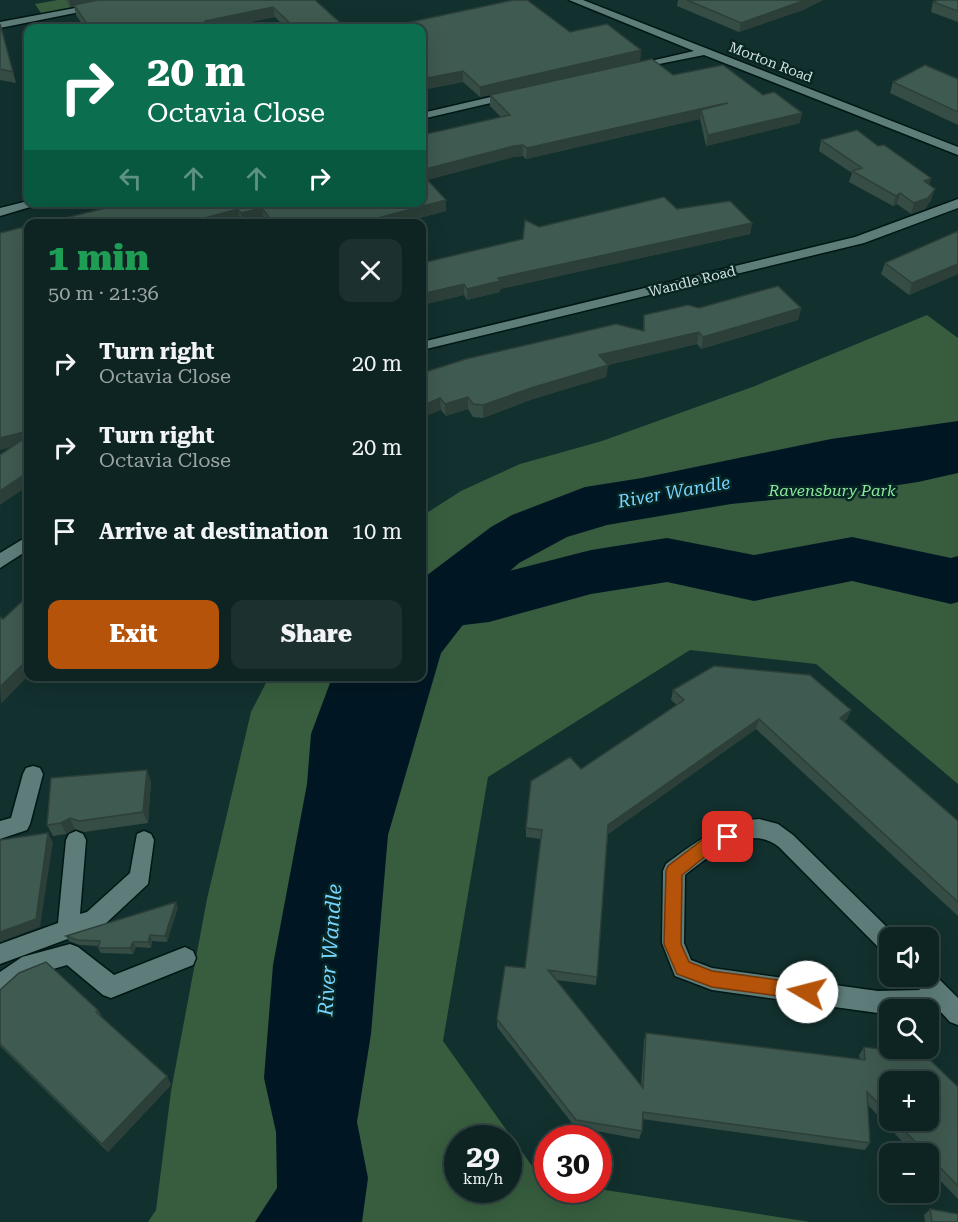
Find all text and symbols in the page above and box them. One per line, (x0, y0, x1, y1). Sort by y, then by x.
street label: Morton Road (727, 39, 815, 85)
text: 20 m (147, 47, 245, 96)
icon: right (48, 48, 126, 126)
text: Octavia Close (147, 97, 325, 129)
icon: left (114, 162, 147, 195)
icon: ahead (177, 162, 210, 195)
icon: ahead (240, 162, 273, 195)
icon: right (303, 162, 336, 195)
text: 1 min (48, 237, 149, 279)
button: close (339, 239, 402, 302)
street label: Wandle Road (647, 262, 737, 300)
text: 50 m · 21:36 (48, 281, 159, 305)
text: Turn right (99, 339, 214, 364)
icon: right (48, 347, 81, 380)
text: 20 m (352, 351, 402, 376)
text: Octavia Close (99, 364, 231, 388)
text: Turn right (99, 423, 214, 448)
icon: right (48, 431, 81, 464)
text: 20 m (352, 435, 402, 460)
text: Octavia Close (99, 448, 231, 472)
water label: River Wandle (615, 471, 732, 512)
park label: Ravensbury Park (767, 481, 896, 500)
icon: arrive (48, 515, 81, 548)
text: Arrive at destination (99, 519, 328, 544)
text: 10 m (352, 519, 402, 544)
button: Exit (48, 600, 219, 669)
button: Share (231, 600, 402, 669)
pin (702, 811, 753, 862)
icon: arrive (711, 820, 744, 853)
water label: River Wandle (313, 883, 347, 1018)
map controls (879, 927, 939, 1203)
button: sound (879, 927, 939, 987)
position arrow (775, 960, 839, 1024)
button: search (879, 999, 939, 1059)
button: + (879, 1071, 939, 1131)
speed limit sign: 30 (534, 1125, 612, 1203)
text: 29 (466, 1139, 500, 1174)
button: − (879, 1143, 939, 1203)
text: km/h (463, 1170, 503, 1188)

